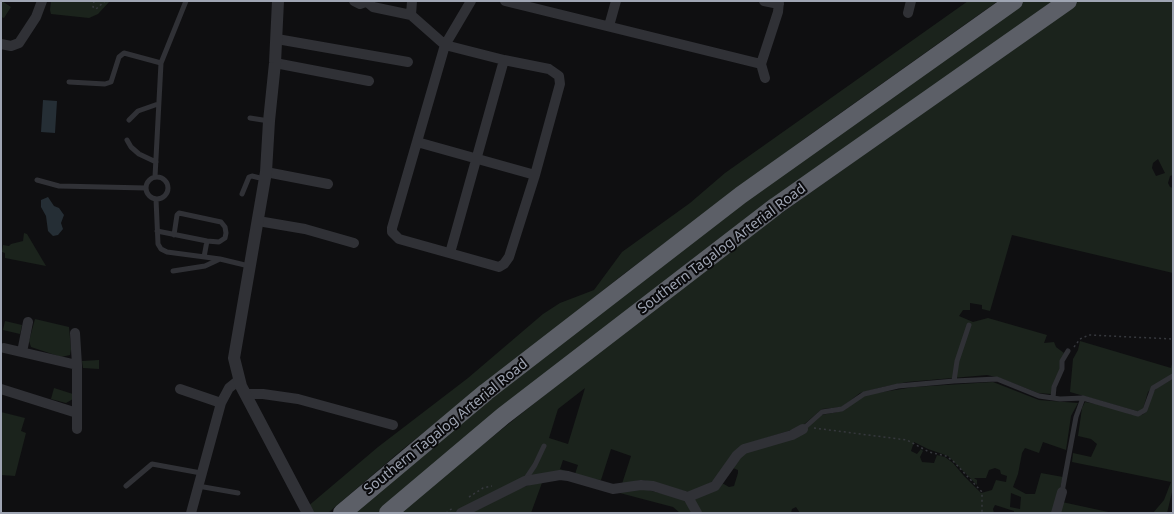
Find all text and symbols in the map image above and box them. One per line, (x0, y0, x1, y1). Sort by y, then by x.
street label: Southern Tagalog Arterial Road (635, 180, 809, 318)
street label: Southern Tagalog Arterial Road (361, 356, 531, 498)

